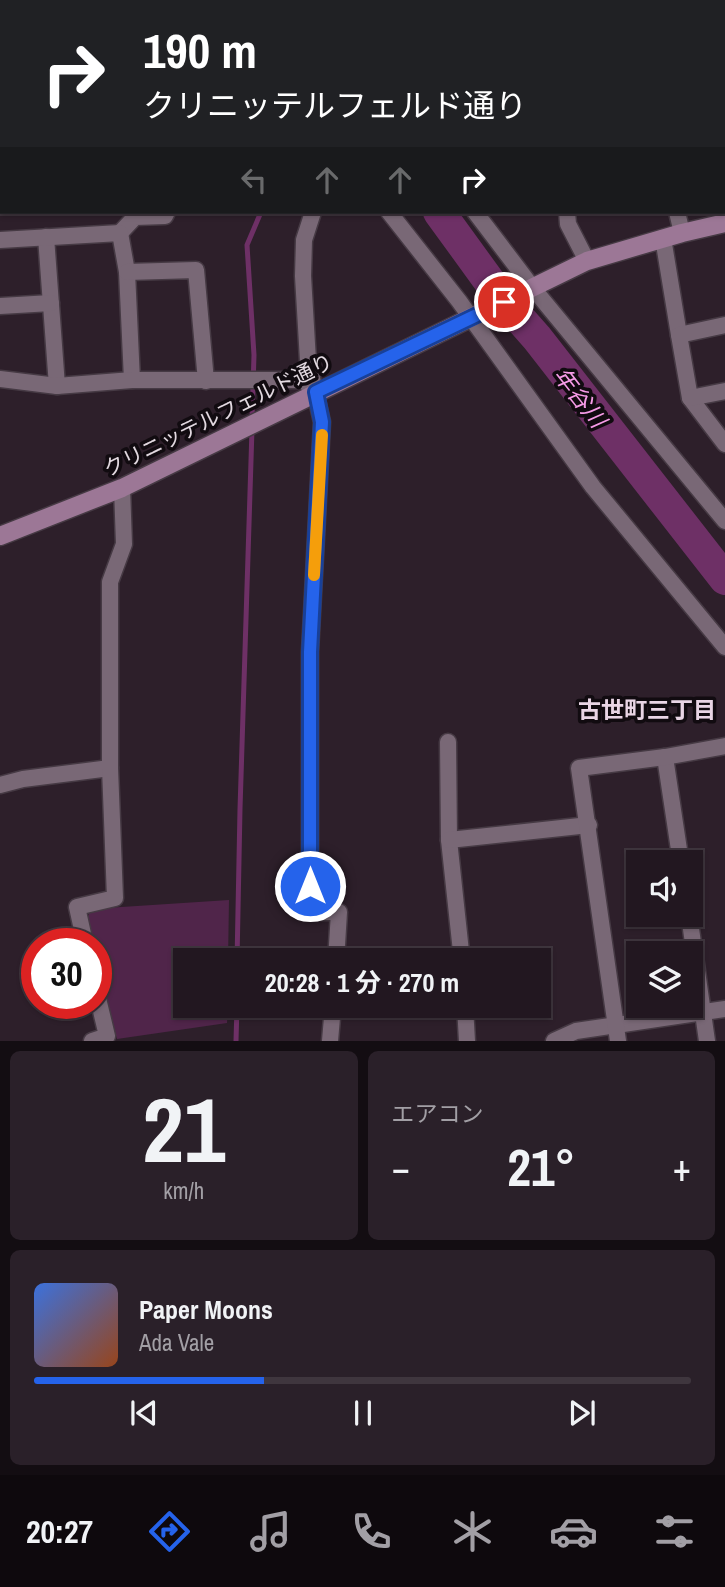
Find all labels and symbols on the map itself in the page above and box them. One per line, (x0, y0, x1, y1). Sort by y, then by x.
pin (474, 272, 534, 332)
street label: クリニッテルフェルド通り (98, 347, 338, 483)
water label: 年谷川 (547, 360, 615, 436)
district label: 古世町三丁目 (578, 694, 716, 725)
position arrow (273, 849, 347, 923)
speed limit sign: 30 (21, 928, 112, 1019)

